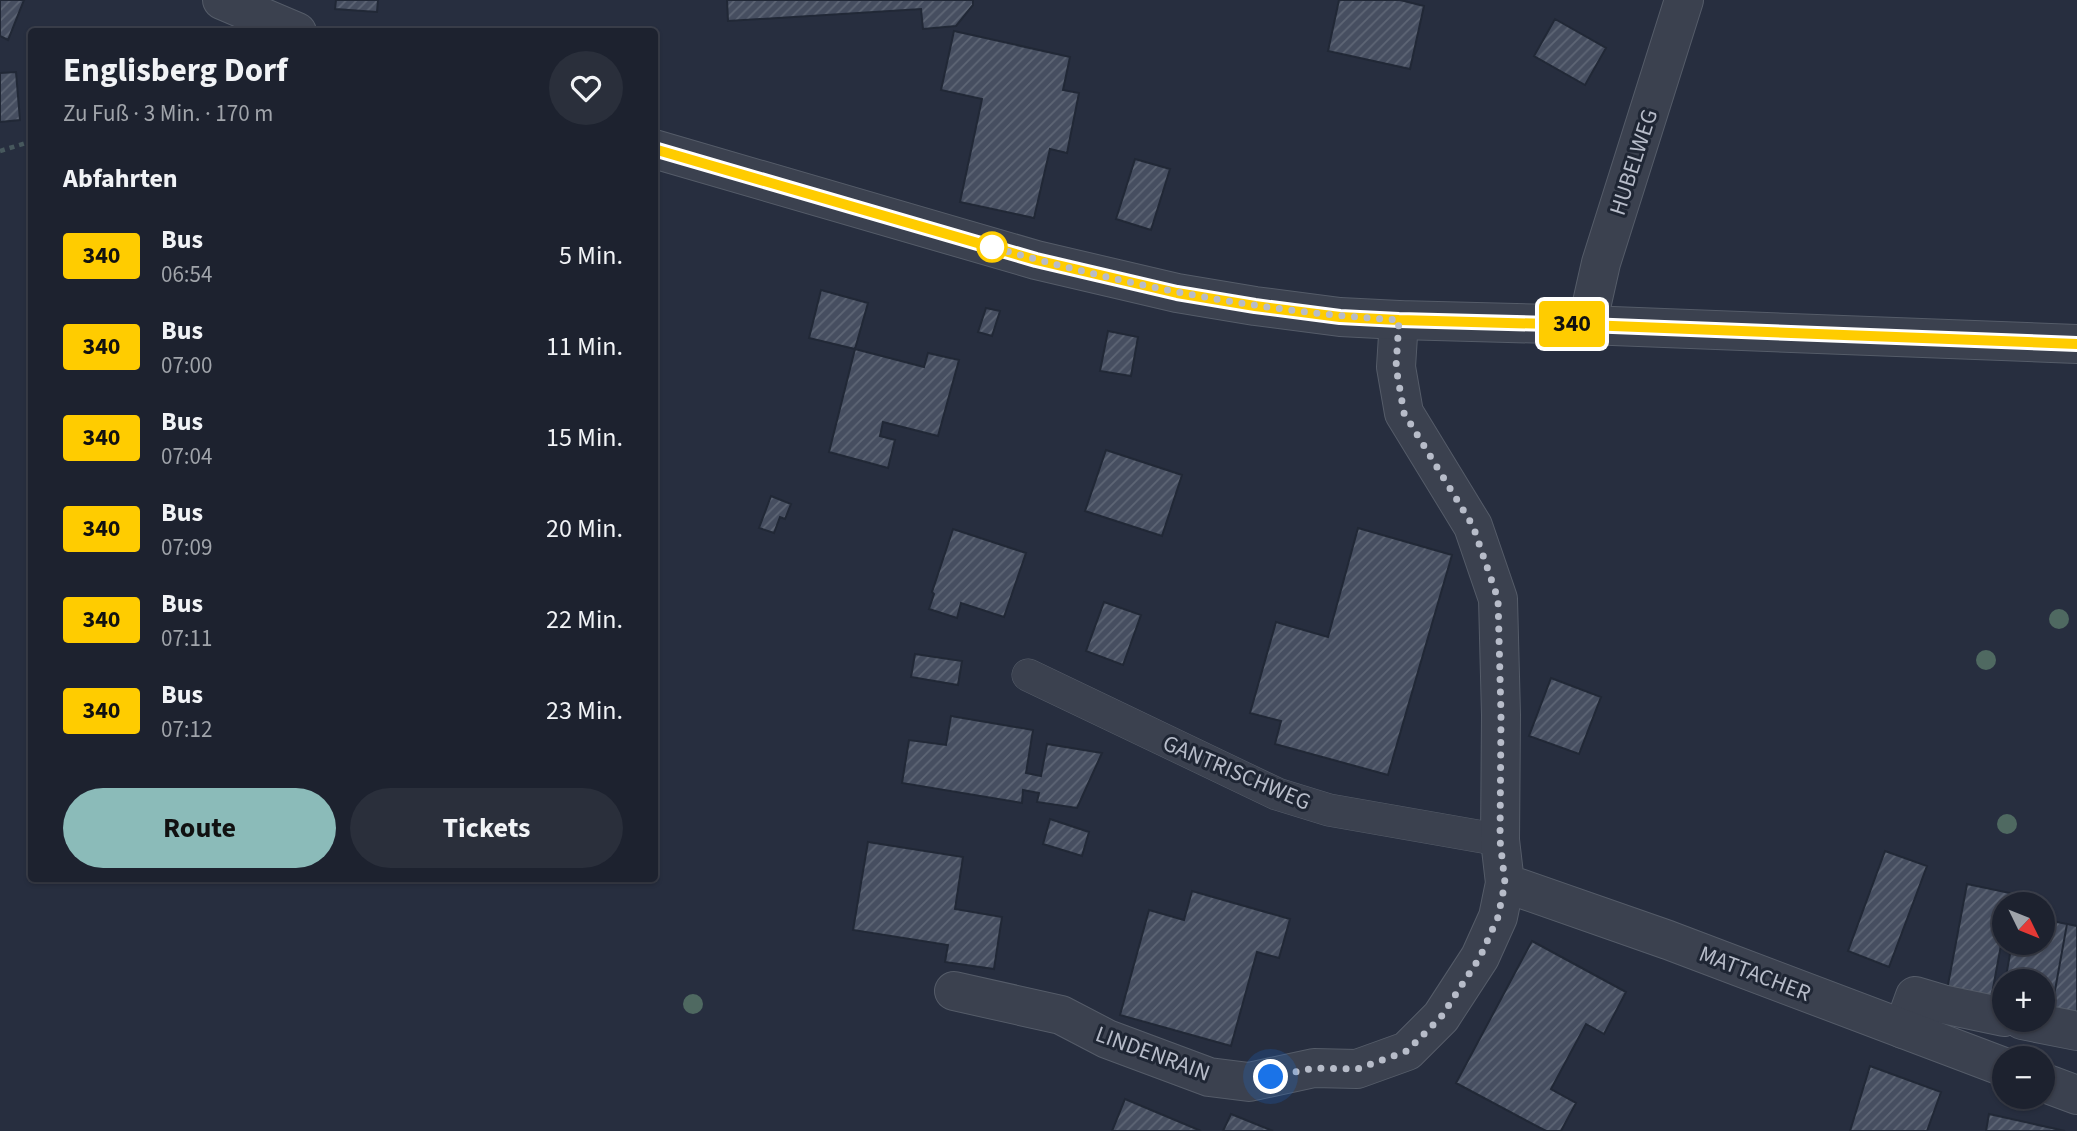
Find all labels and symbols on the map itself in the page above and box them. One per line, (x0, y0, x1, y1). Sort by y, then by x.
street label: HUBELWEG (1601, 105, 1666, 219)
unlabelled marker (977, 232, 1007, 262)
line badge: 340 (1532, 301, 1612, 347)
street label: GANTRISCHWEG (1158, 726, 1316, 818)
north arrow (1992, 892, 2054, 956)
street label: MATTACHER (1694, 937, 1815, 1010)
street label: LINDENRAIN (1091, 1017, 1215, 1089)
your location (1253, 1059, 1288, 1094)

